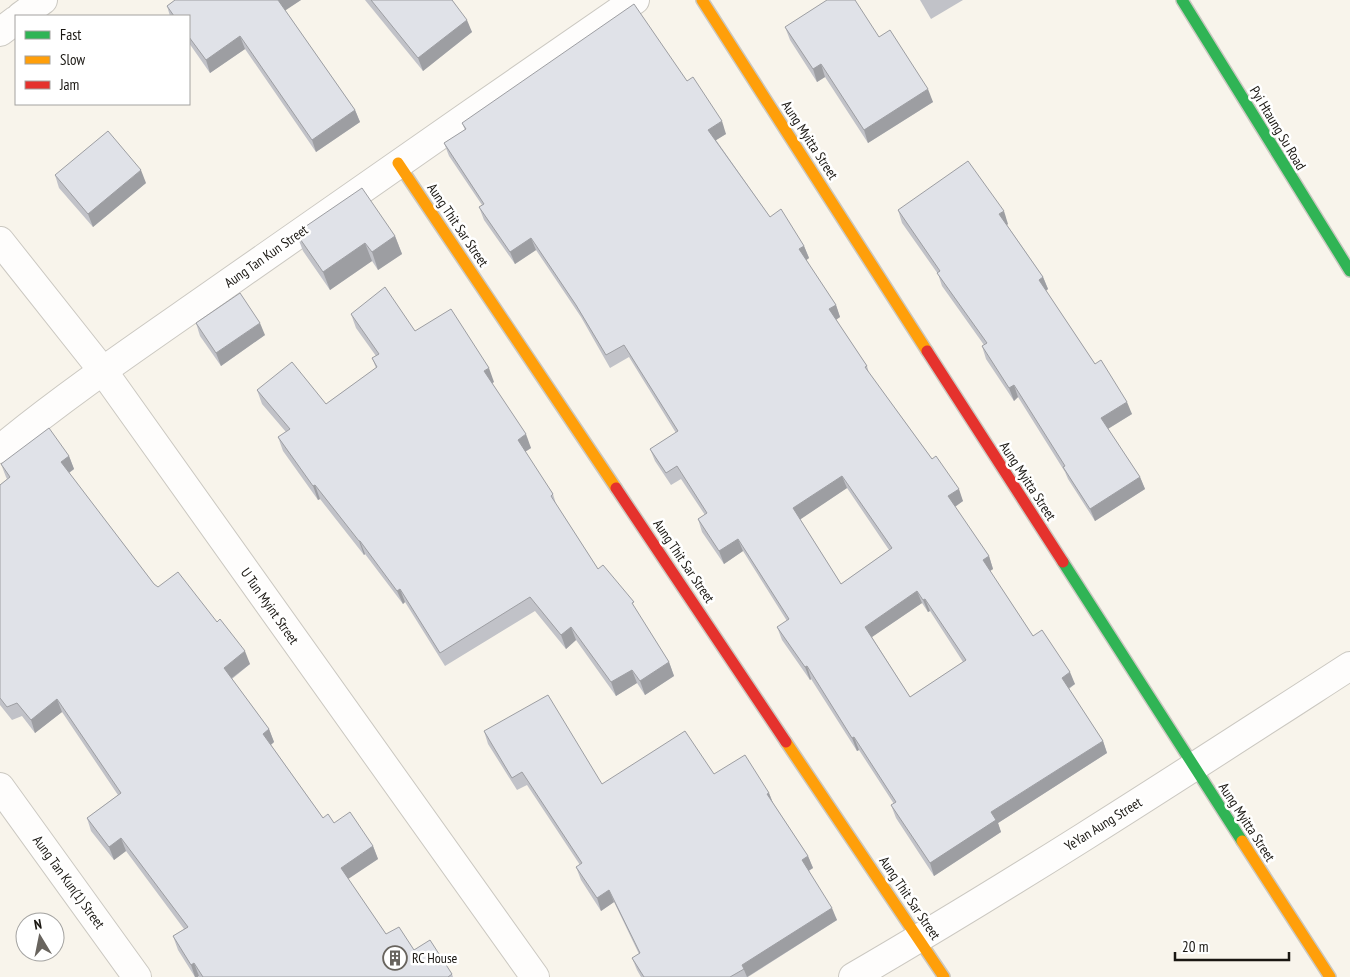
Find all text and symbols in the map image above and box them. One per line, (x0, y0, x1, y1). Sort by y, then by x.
legend (15, 15, 190, 105)
text: Fast (60, 25, 81, 44)
text: Slow (60, 50, 85, 69)
text: Jam (59, 75, 79, 94)
street label: Pyi Htaung Su Road (1246, 83, 1310, 173)
street label: Aung Myitta Street (778, 97, 842, 183)
street label: Aung Thit Sar Street (423, 180, 493, 270)
street label: Aung Tan Kun Street (221, 220, 311, 291)
street label: Aung Myitta Street (996, 438, 1060, 524)
street label: Aung Thit Sar Street (649, 516, 719, 606)
street label: U Tun Myint Street (237, 564, 303, 648)
street label: Aung Myitta Street (1215, 779, 1279, 865)
street label: YeYan Aung Street (1061, 793, 1145, 855)
street label: Aung Tan Kun(1) Street (29, 832, 109, 932)
street label: Aung Thit Sar Street (875, 853, 945, 943)
north arrow (15, 912, 65, 962)
text: N (32, 915, 43, 934)
scale bar (1175, 930, 1289, 962)
text: 20 m (1182, 937, 1208, 956)
building icon: RC House (382, 945, 408, 971)
place label: RC House (412, 949, 458, 967)

